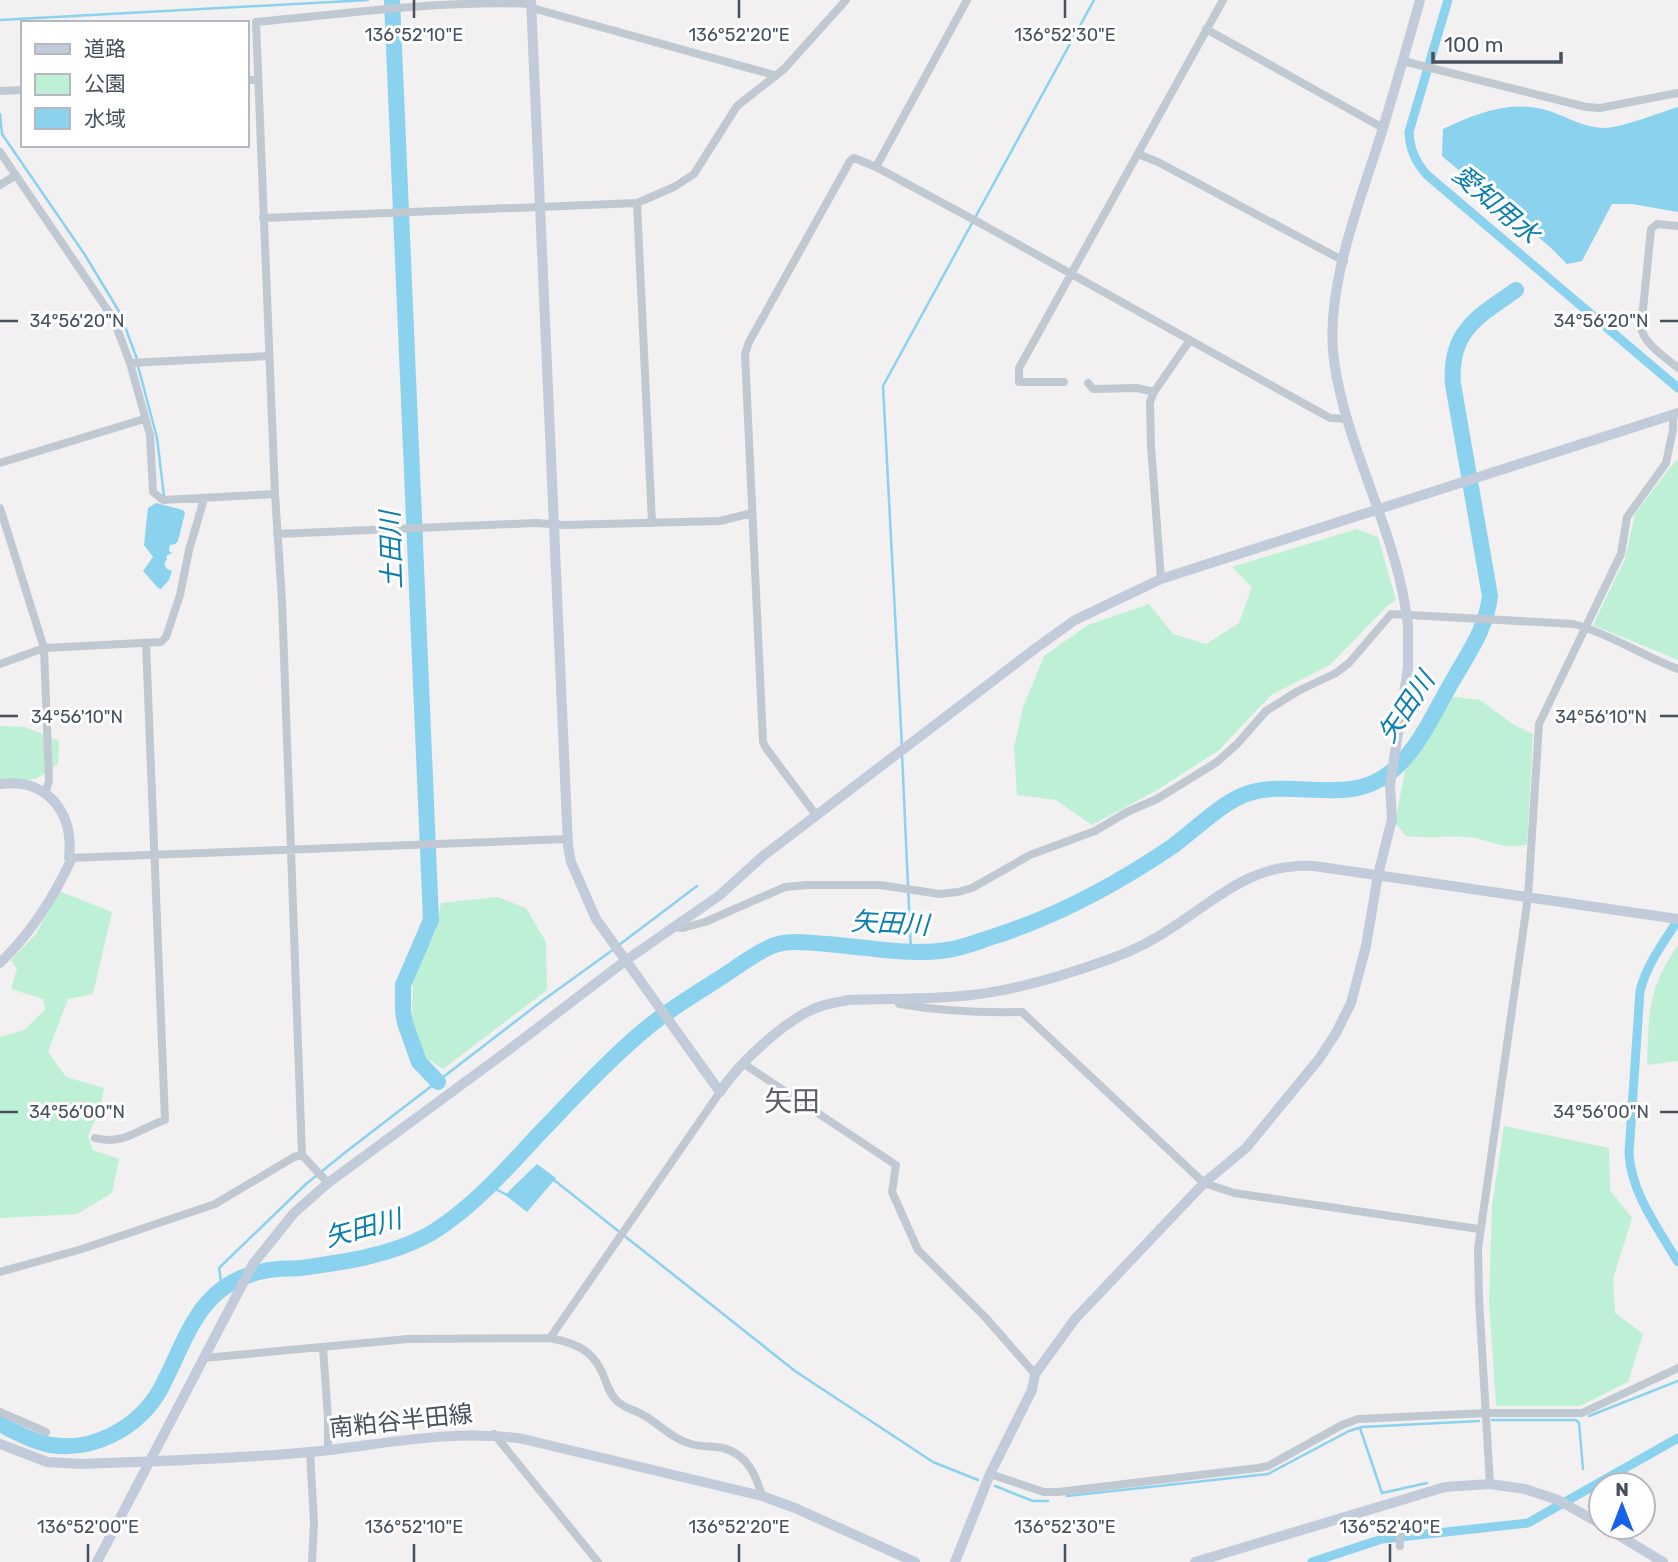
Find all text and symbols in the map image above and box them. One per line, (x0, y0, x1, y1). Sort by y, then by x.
legend (21, 21, 248, 147)
scale bar (1433, 21, 1561, 65)
text: 136°52'10"E (365, 24, 463, 46)
text: 136°52'20"E (688, 24, 790, 46)
text: 136°52'30"E (1014, 24, 1116, 46)
text: 100 m (1444, 32, 1503, 57)
text: 道路 (84, 36, 126, 61)
text: 公園 (84, 71, 126, 96)
text: 水域 (84, 106, 126, 131)
water label: 愛知用水 (1446, 159, 1547, 252)
text: 34°56'20"N (29, 310, 125, 332)
text: 34°56'20"N (1553, 310, 1649, 332)
water label: 土田川 (375, 507, 408, 590)
water label: 矢田川 (1372, 664, 1443, 748)
text: 34°56'10"N (31, 706, 123, 728)
text: 34°56'10"N (1555, 706, 1647, 728)
water label: 矢田川 (850, 906, 933, 941)
district label: 矢田 (764, 1085, 820, 1118)
text: 34°56'00"N (29, 1101, 125, 1123)
text: 34°56'00"N (1553, 1101, 1649, 1123)
water label: 矢田川 (321, 1203, 408, 1254)
street label: 南粕谷半田線 (328, 1400, 474, 1442)
north arrow (1587, 1471, 1657, 1541)
text: N (1615, 1478, 1629, 1501)
text: 136°52'00"E (37, 1516, 139, 1538)
text: 136°52'10"E (365, 1516, 463, 1538)
text: 136°52'20"E (688, 1516, 790, 1538)
text: 136°52'30"E (1014, 1516, 1116, 1538)
text: 136°52'40"E (1340, 1516, 1440, 1538)

